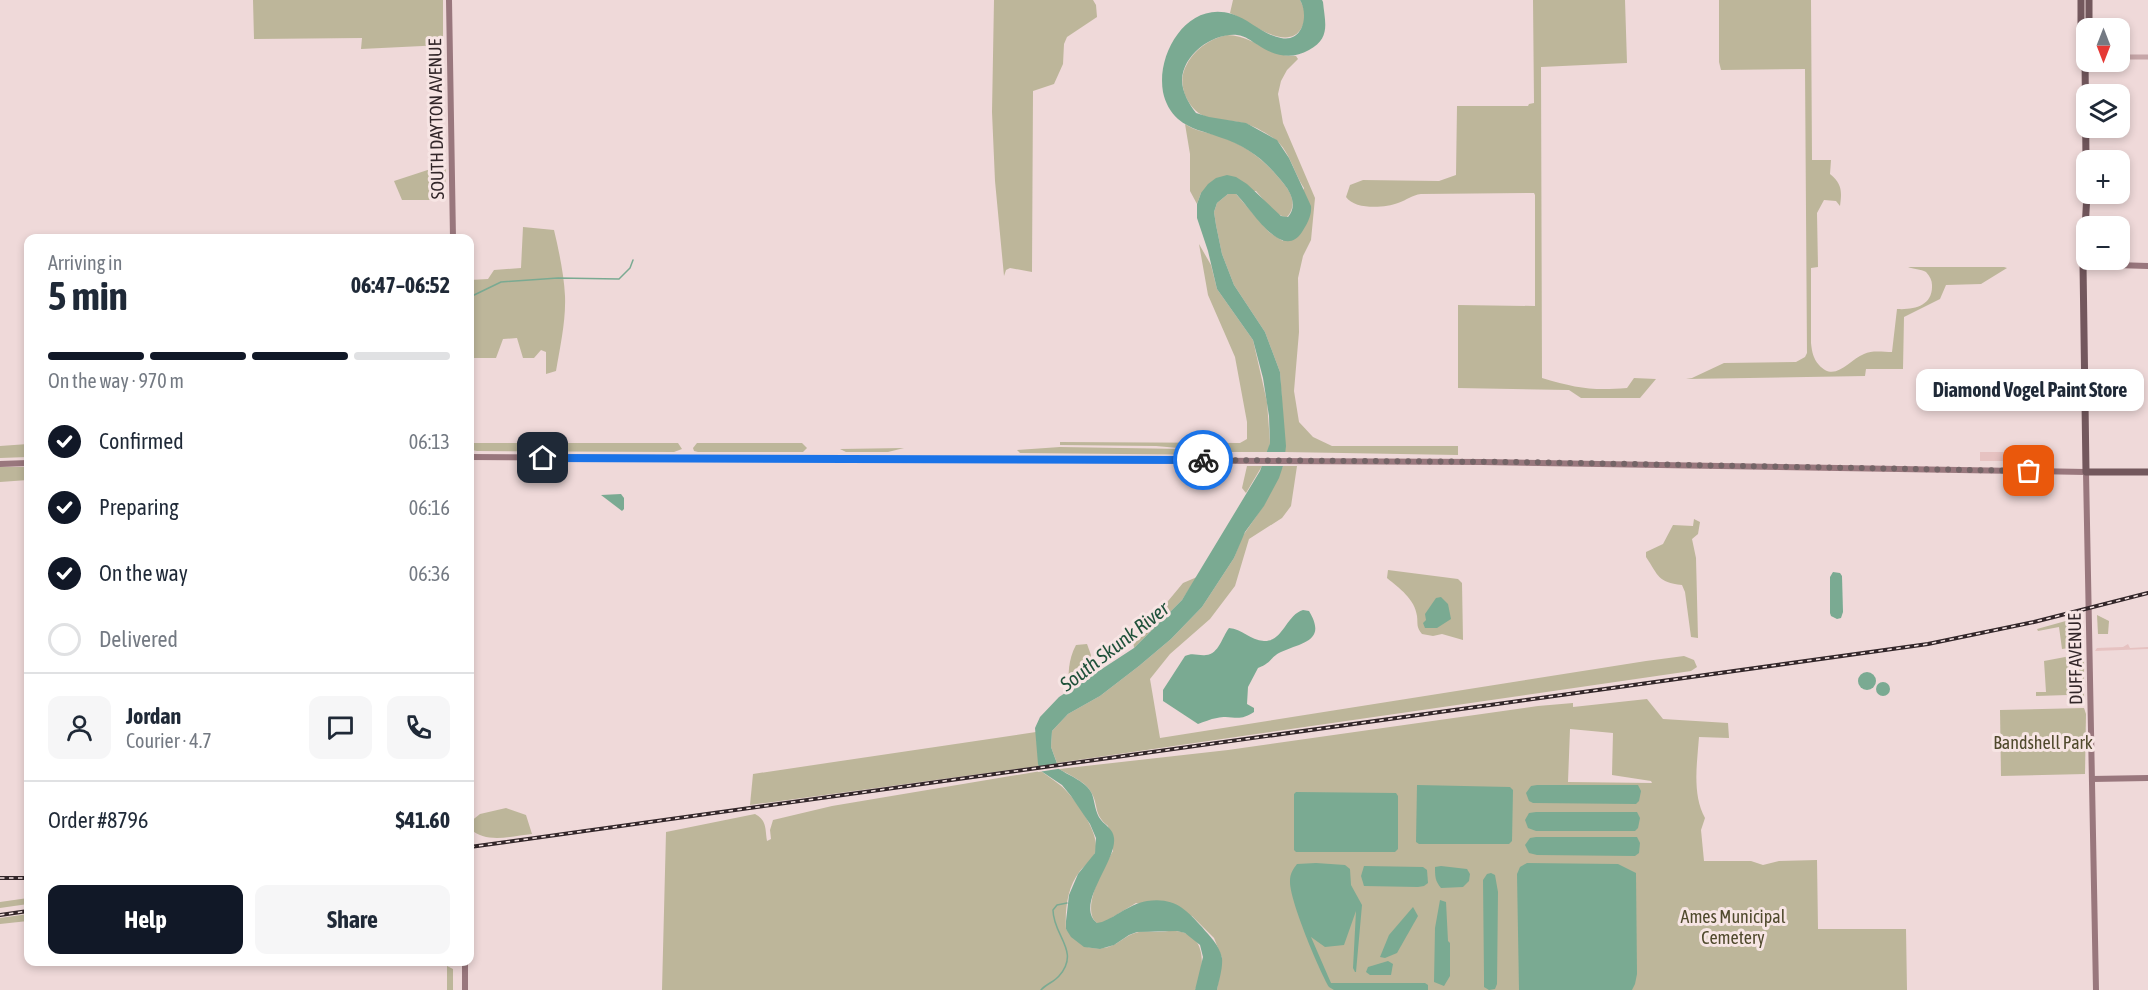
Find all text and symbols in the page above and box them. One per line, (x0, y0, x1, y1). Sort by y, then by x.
north arrow (2076, 18, 2130, 72)
map controls (2076, 18, 2130, 270)
street label: SOUTH DAYTON AVENUE (424, 38, 448, 199)
button: layers (2076, 84, 2130, 138)
button: + (2076, 150, 2130, 204)
button: − (2076, 216, 2130, 270)
text: Arriving in (48, 251, 122, 274)
text: 06:47–06:52 (351, 272, 450, 298)
text: 5 min (48, 274, 128, 318)
text: On the way · 970 m (48, 369, 184, 392)
callout: Diamond Vogel Paint Store (1915, 369, 2143, 411)
text: Diamond Vogel Paint Store (1933, 378, 2127, 401)
icon: check (48, 425, 81, 458)
text: Confirmed (99, 428, 184, 454)
text: 06:13 (409, 430, 450, 453)
courier (1173, 430, 1233, 490)
pin (517, 432, 568, 483)
icon: home (526, 441, 559, 474)
icon: bike (1187, 444, 1220, 477)
pin (2003, 445, 2054, 496)
icon: bag (2012, 454, 2045, 487)
icon: check (48, 491, 81, 524)
text: Preparing (99, 494, 179, 520)
text: 06:16 (409, 496, 450, 519)
icon: check (48, 557, 81, 590)
text: On the way (99, 560, 188, 586)
text: 06:36 (409, 562, 450, 585)
water label: South Skunk River (1054, 596, 1174, 696)
street label: DUFF AVENUE (2064, 613, 2086, 705)
text: Delivered (99, 626, 178, 652)
button: person (48, 696, 111, 759)
button: chat (309, 696, 372, 759)
button: phone (387, 696, 450, 759)
text: Jordan (126, 703, 181, 729)
text: Courier · 4.7 (126, 729, 212, 752)
park label: Bandshell Park (1993, 732, 2093, 753)
text: Order #8796 (48, 807, 148, 833)
text: $41.60 (395, 807, 450, 833)
button: Help (48, 885, 243, 954)
button: Share (255, 885, 450, 954)
park label: Ames Municipal Cemetery (1681, 906, 1786, 948)

